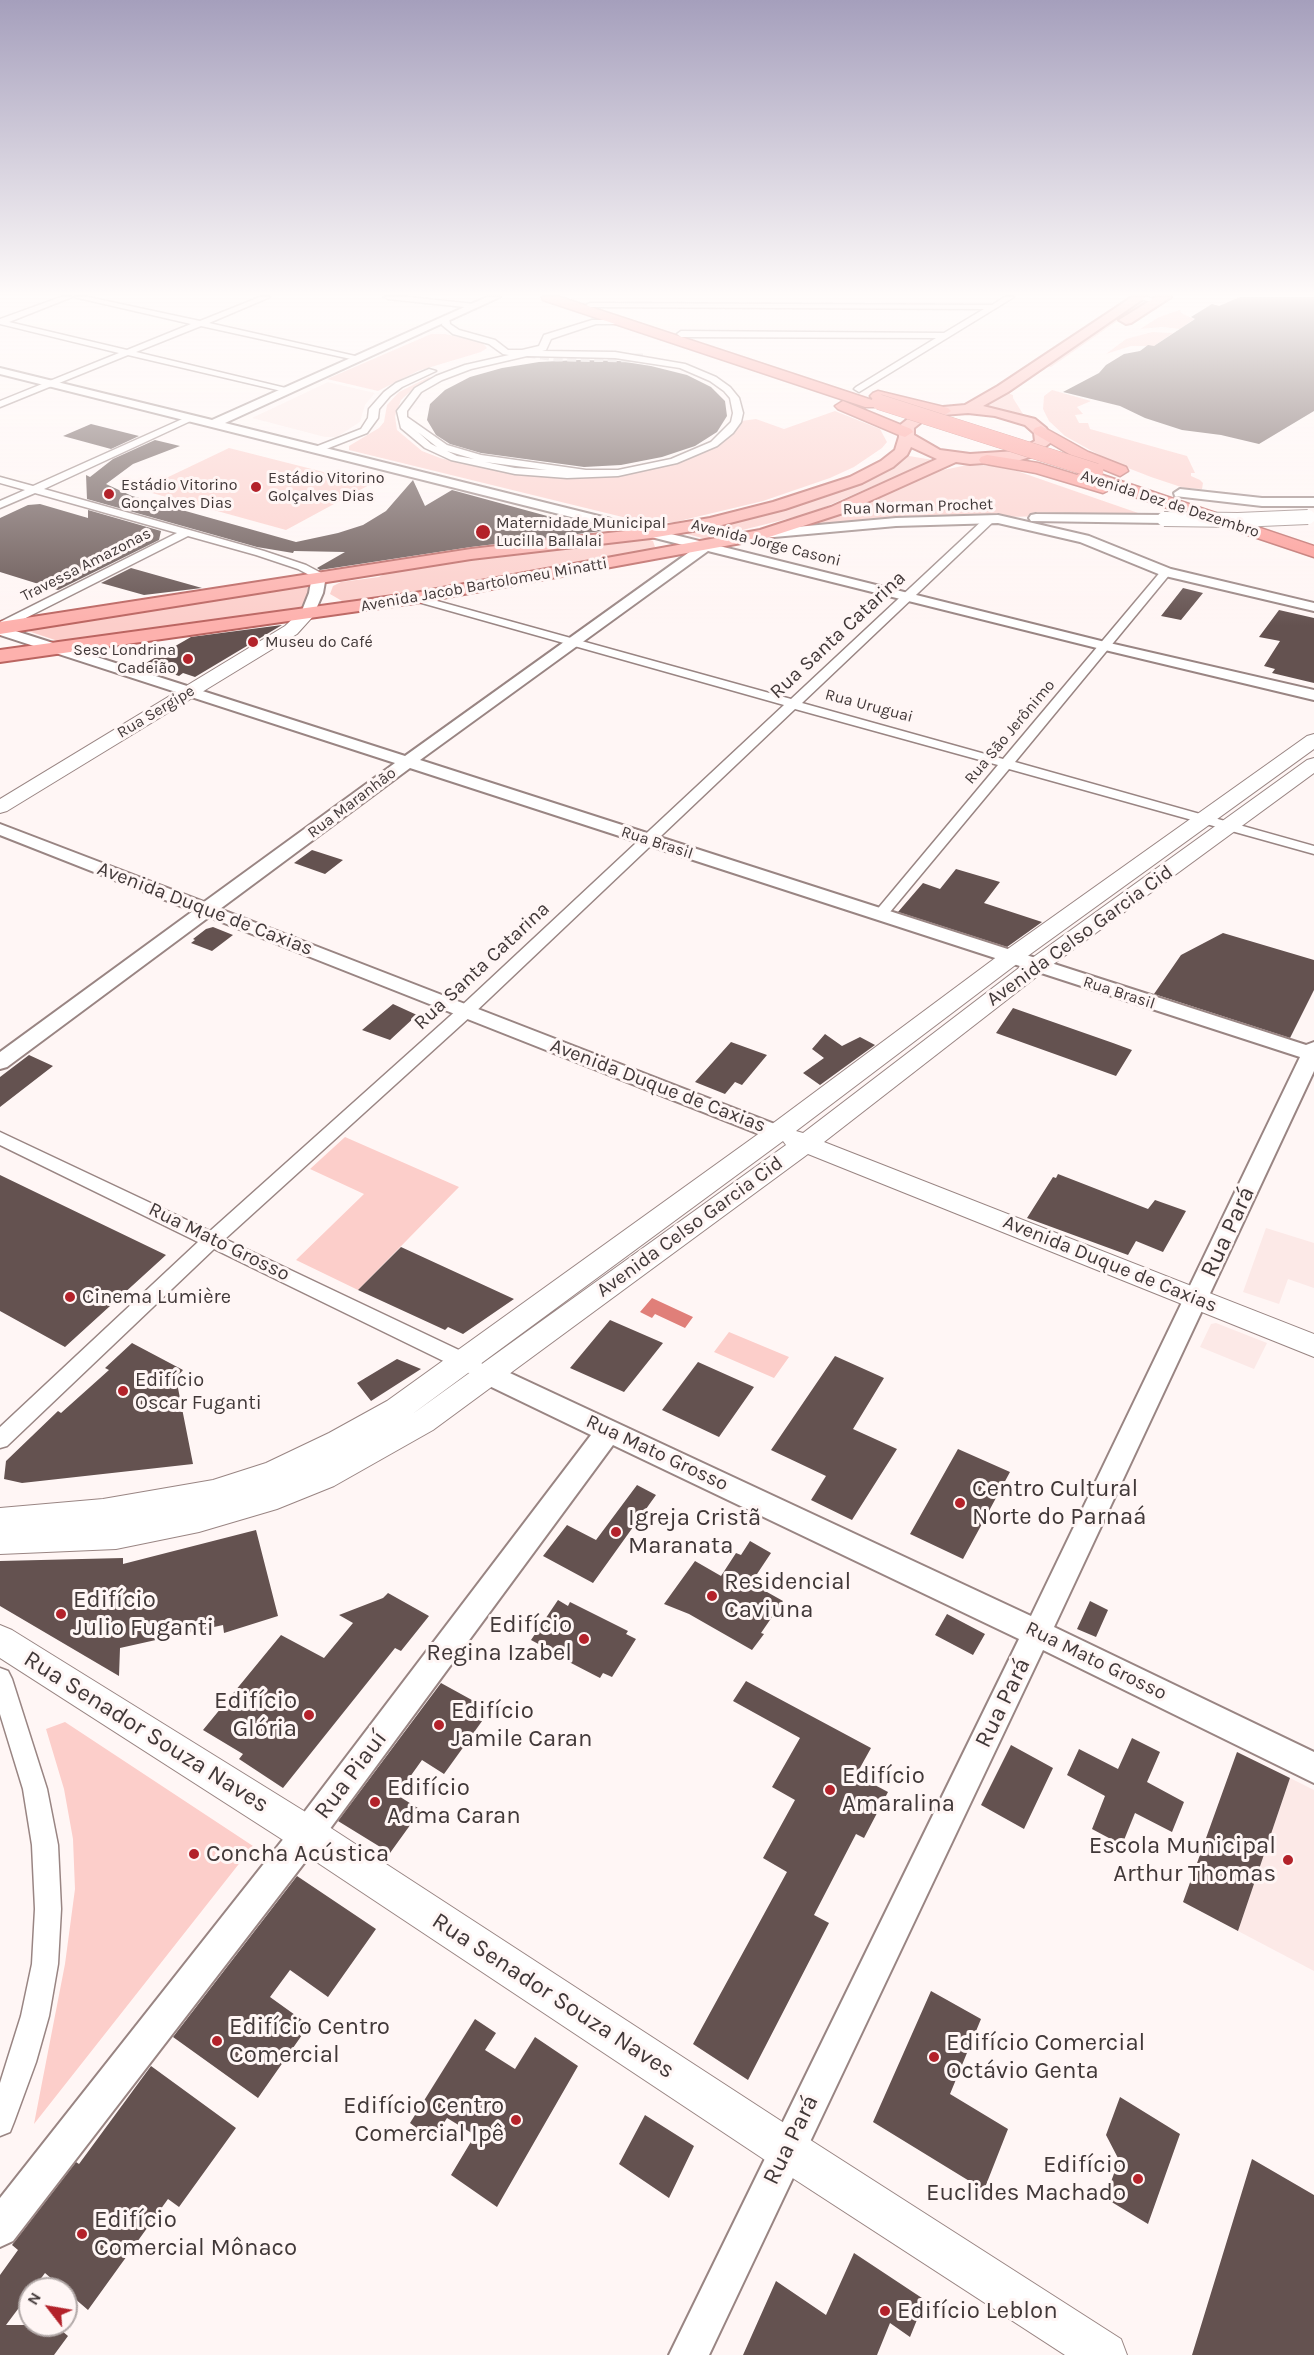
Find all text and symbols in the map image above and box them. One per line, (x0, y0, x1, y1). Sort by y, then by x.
street label: Avenida Dez de Dezembro (1078, 466, 1262, 542)
place label: Estádio Vitorino Golçalves Dias (268, 468, 384, 506)
place label: Estádio Vitorino Gonçalves Dias (121, 475, 237, 513)
marker: Estádio Vitorino Golçalves Dias (249, 480, 263, 494)
marker: Estádio Vitorino Gonçalves Dias (102, 487, 116, 501)
street label: Rua Norman Prochet (843, 495, 993, 519)
place label: Maternidade Municipal Lucilla Ballalai (496, 513, 666, 551)
street label: Avenida Jorge Casoni (689, 515, 843, 571)
marker: Maternidade Municipal Lucilla Ballalai (474, 523, 492, 541)
street label: Travessa Amazonas (18, 524, 154, 606)
street label: Avenida Jacob Bartolomeu Minatti (359, 554, 609, 616)
street label: Rua Santa Catarina (765, 566, 911, 704)
place label: Museu do Café (265, 632, 373, 652)
marker: Museu do Café (246, 635, 260, 649)
place label: Sesc Londrina Cadeião (73, 640, 176, 678)
marker: Sesc Londrina Cadeião (181, 652, 195, 666)
street label: Rua São Jerônimo (961, 676, 1059, 788)
street label: Rua Sergipe (114, 681, 198, 743)
street label: Rua Uruguai (823, 685, 915, 727)
street label: Rua Maranhão (304, 763, 400, 843)
street label: Rua Brasil (619, 822, 695, 864)
street label: Avenida Duque de Caxias (94, 857, 316, 961)
street label: Avenida Celso Garcia Cid (982, 860, 1178, 1012)
street label: Rua Santa Catarina (409, 897, 555, 1035)
street label: Rua Brasil (1081, 972, 1157, 1014)
street label: Avenida Duque de Caxias (547, 1034, 769, 1138)
street label: Avenida Celso Garcia Cid (592, 1151, 788, 1303)
street label: Rua Pará (1195, 1182, 1261, 1282)
street label: Rua Mato Grosso (144, 1197, 294, 1287)
street label: Avenida Duque de Caxias (999, 1210, 1221, 1318)
place label: Cinema Lumière (82, 1285, 231, 1309)
marker: Cinema Lumière (63, 1290, 77, 1304)
place label: Edifício Oscar Fuganti (135, 1368, 262, 1415)
marker: Edifício Oscar Fuganti (116, 1384, 130, 1398)
street label: Rua Mato Grosso (582, 1410, 732, 1496)
place label: Centro Cultural Norte do Parnaá (972, 1475, 1146, 1531)
marker: Centro Cultural Norte do Parnaá (953, 1496, 967, 1510)
place label: Igreja Cristã Maranata (628, 1504, 761, 1560)
marker: Igreja Cristã Maranata (609, 1525, 623, 1539)
place label: Residencial Caviuna (724, 1568, 851, 1624)
place label: Edifício Julio Fuganti (73, 1586, 214, 1642)
marker: Residencial Caviuna (705, 1589, 719, 1603)
marker: Edifício Julio Fuganti (54, 1607, 68, 1621)
place label: Edifício Regina Izabel (426, 1611, 572, 1667)
street label: Rua Mato Grosso (1021, 1616, 1171, 1706)
marker: Edifício Regina Izabel (577, 1632, 591, 1646)
street label: Rua Senador Souza Naves (18, 1645, 274, 1819)
street label: Rua Pará (969, 1653, 1037, 1753)
place label: Edifício Glória (214, 1687, 297, 1743)
place label: Edifício Jamile Caran (451, 1697, 593, 1753)
marker: Edifício Glória (302, 1708, 316, 1722)
marker: Edifício Jamile Caran (432, 1718, 446, 1732)
street label: Rua Piauí (308, 1725, 394, 1825)
place label: Edifício Amaralina (842, 1762, 955, 1818)
place label: Edifício Adma Caran (387, 1774, 521, 1830)
marker: Edifício Amaralina (823, 1783, 837, 1797)
marker: Edifício Adma Caran (368, 1795, 382, 1809)
place label: Escola Municipal Arthur Thomas (1089, 1832, 1276, 1888)
place label: Concha Acústica (206, 1840, 389, 1868)
marker: Concha Acústica (187, 1847, 201, 1861)
marker: Escola Municipal Arthur Thomas (1281, 1853, 1295, 1867)
street label: Rua Senador Souza Naves (426, 1907, 680, 2085)
place label: Edifício Centro Comercial (229, 2013, 390, 2069)
place label: Edifício Comercial Octávio Genta (946, 2029, 1145, 2085)
marker: Edifício Centro Comercial (210, 2034, 224, 2048)
marker: Edifício Comercial Octávio Genta (927, 2050, 941, 2064)
street label: Rua Pará (757, 2090, 825, 2190)
place label: Edifício Centro Comercial Ipê (343, 2092, 504, 2148)
marker: Edifício Centro Comercial Ipê (509, 2113, 523, 2127)
place label: Edifício Euclides Machado (926, 2151, 1126, 2207)
marker: Edifício Euclides Machado (1131, 2172, 1145, 2186)
place label: Edifício Comercial Mônaco (94, 2206, 297, 2262)
marker: Edifício Comercial Mônaco (75, 2227, 89, 2241)
north arrow (18, 2277, 78, 2337)
text: N (23, 2289, 45, 2308)
place label: Edifício Leblon (897, 2297, 1058, 2325)
marker: Edifício Leblon (878, 2304, 892, 2318)

